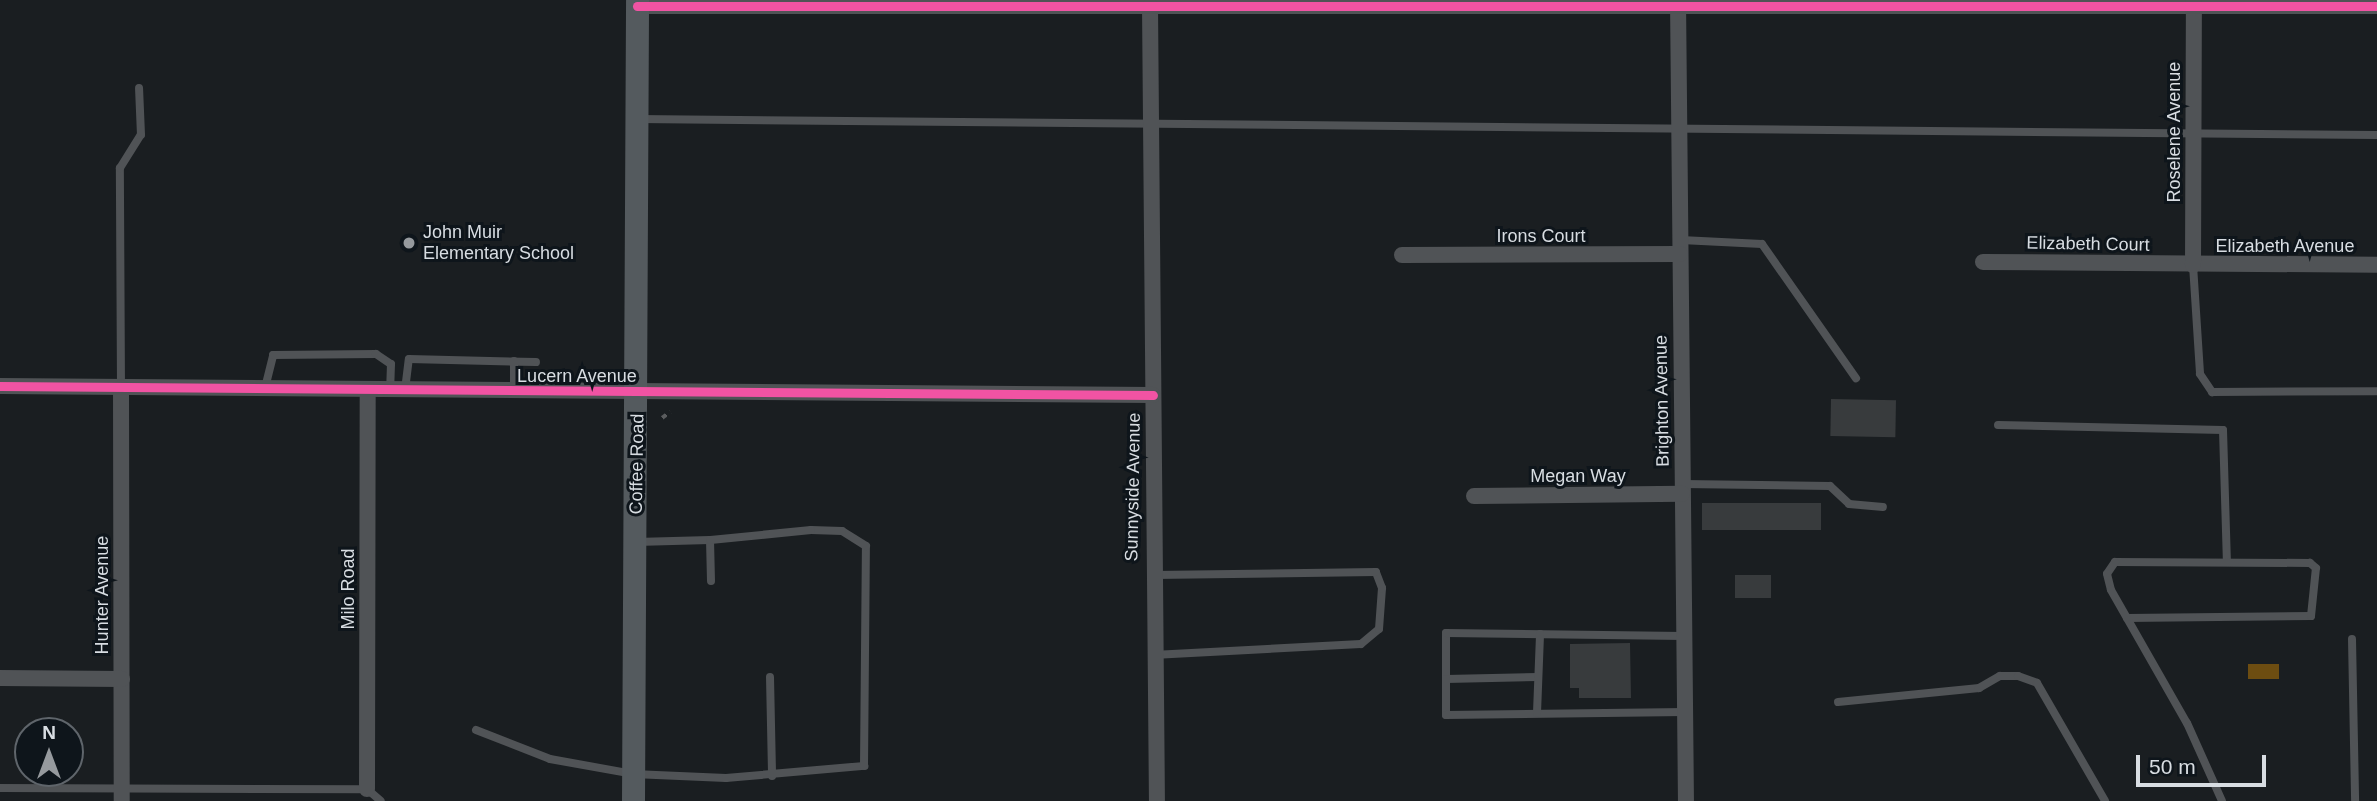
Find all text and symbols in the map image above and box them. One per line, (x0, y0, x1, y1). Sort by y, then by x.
street label: Roselene Avenue (2163, 61, 2185, 203)
place label: John Muir Elementary School (423, 222, 574, 264)
street label: Irons Court (1496, 225, 1586, 247)
street label: Elizabeth Court (2026, 232, 2150, 256)
marker: John Muir Elementary School (401, 235, 417, 251)
street label: Elizabeth Avenue (2215, 235, 2355, 257)
street label: Brighton Avenue (1650, 334, 1674, 468)
street label: Lucern Avenue (517, 365, 637, 387)
street label: Sunnyside Avenue (1121, 412, 1145, 562)
street label: Coffee Road (625, 413, 649, 515)
street label: Megan Way (1530, 465, 1626, 487)
street label: Hunter Avenue (91, 535, 113, 655)
street label: Milo Road (337, 548, 359, 630)
north arrow (14, 717, 84, 787)
text: N (42, 722, 56, 743)
scale bar (2139, 742, 2268, 786)
text: 50 m (2149, 755, 2196, 778)

